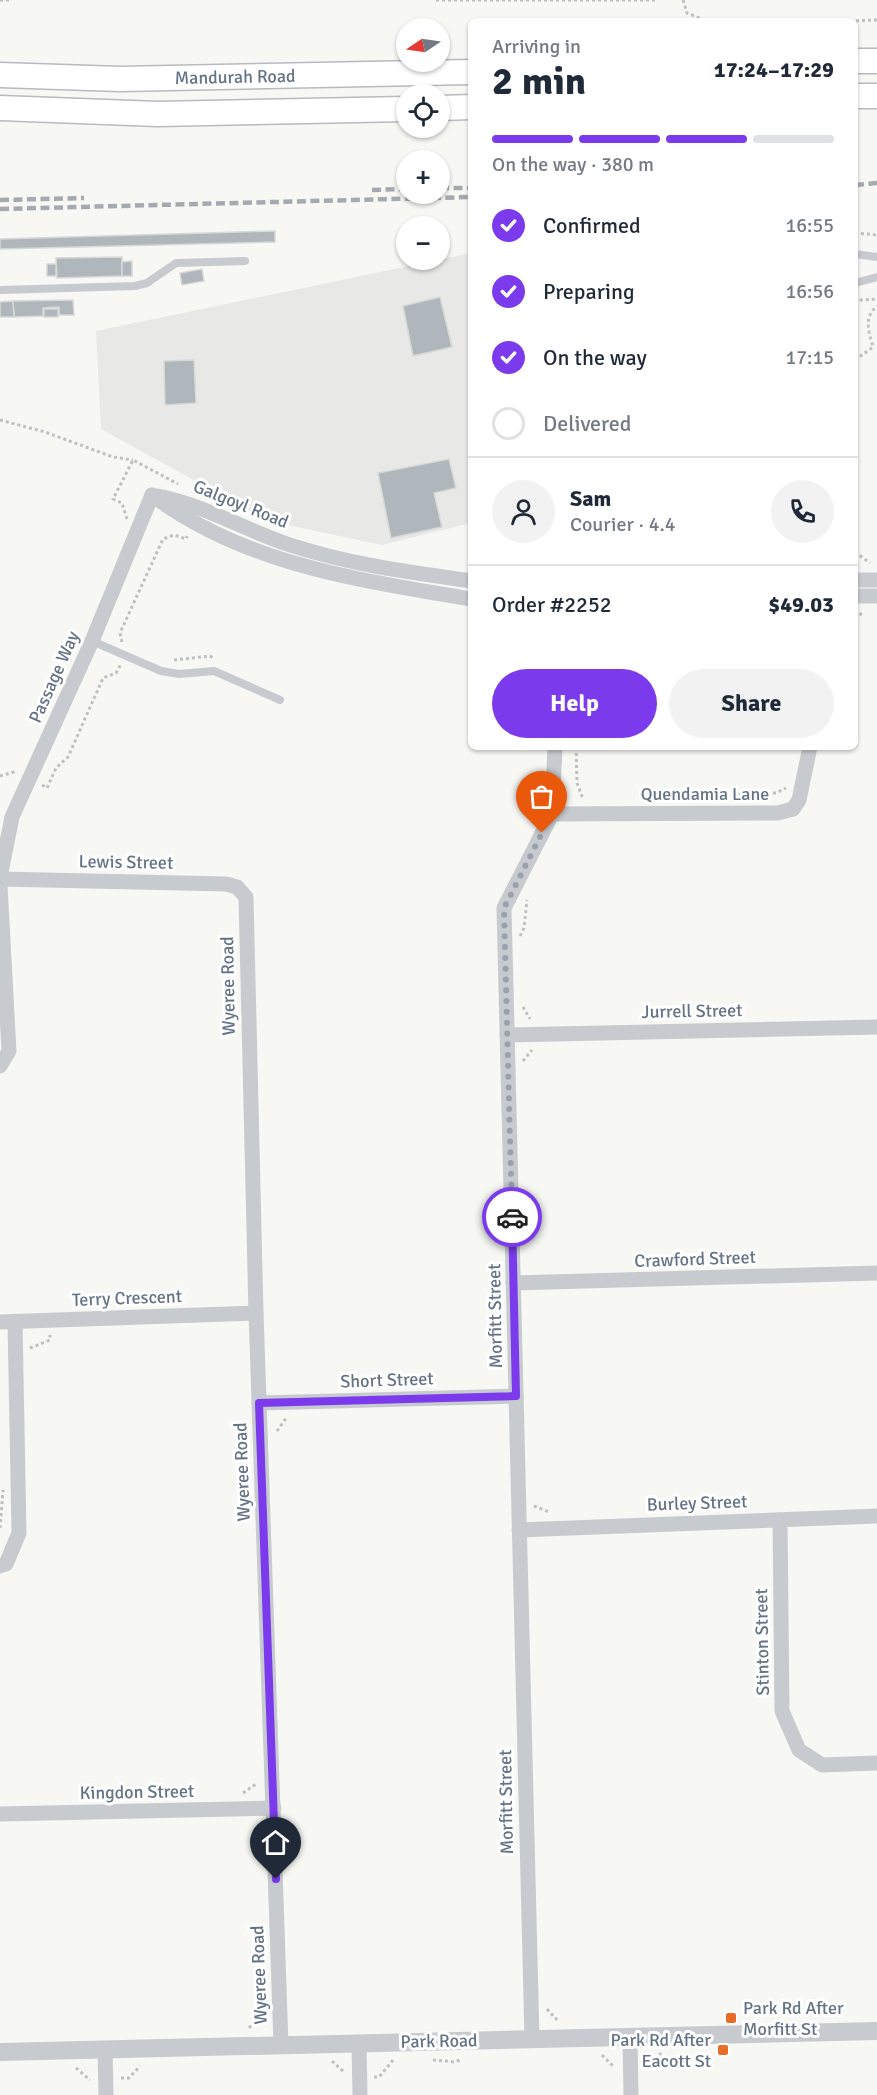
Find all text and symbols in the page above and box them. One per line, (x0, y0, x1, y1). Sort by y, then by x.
north arrow (396, 18, 450, 72)
map controls (396, 18, 450, 270)
text: Arriving in (492, 34, 581, 59)
text: 17:24–17:29 (714, 56, 834, 83)
text: 2 min (492, 57, 586, 105)
street label: Mandurah Road (174, 65, 296, 89)
button: locate (396, 84, 450, 138)
button: + (396, 150, 450, 204)
text: On the way · 380 m (492, 152, 654, 177)
icon: check (492, 209, 525, 242)
text: Confirmed (543, 212, 641, 239)
text: 16:55 (785, 213, 834, 238)
button: − (396, 216, 450, 270)
icon: check (492, 275, 525, 308)
text: Preparing (543, 278, 635, 305)
text: 16:56 (785, 279, 834, 304)
icon: check (492, 341, 525, 374)
text: On the way (543, 344, 647, 371)
text: 17:15 (785, 345, 834, 370)
text: Delivered (543, 410, 631, 437)
street label: Galgoyl Road (190, 475, 292, 533)
button: person (492, 480, 555, 543)
button: phone (771, 480, 834, 543)
text: Sam (570, 485, 611, 512)
text: Courier · 4.4 (570, 512, 676, 537)
text: Order #2252 (492, 591, 612, 618)
text: $49.03 (768, 591, 834, 618)
street label: Passage Way (24, 627, 84, 726)
button: Help (492, 669, 657, 738)
button: Share (669, 669, 834, 738)
pin (516, 771, 567, 833)
icon: bag (525, 780, 558, 813)
street label: Quendamia Lane (641, 783, 769, 805)
street label: Lewis Street (79, 850, 173, 874)
street label: Wyeree Road (216, 936, 240, 1036)
street label: Jurrell Street (641, 999, 743, 1023)
courier (482, 1187, 542, 1247)
icon: car (496, 1201, 529, 1234)
street label: Crawford Street (634, 1246, 756, 1272)
street label: Morfitt Street (483, 1263, 507, 1369)
street label: Terry Crescent (72, 1285, 182, 1311)
street label: Short Street (340, 1367, 434, 1393)
street label: Wyeree Road (229, 1422, 255, 1522)
street label: Burley Street (646, 1490, 748, 1516)
street label: Stinton Street (750, 1588, 774, 1696)
street label: Morfitt Street (494, 1749, 518, 1855)
street label: Kingdon Street (80, 1780, 194, 1804)
pin (250, 1817, 301, 1879)
icon: home (259, 1826, 292, 1859)
street label: Wyeree Road (246, 1925, 272, 2025)
place label: Park Rd After Morfitt St (743, 1997, 844, 2040)
marker: Park Rd After Morfitt St (724, 2011, 738, 2025)
street label: Park Road (400, 2029, 478, 2053)
place label: Park Rd After Eacott St (610, 2029, 711, 2072)
marker: Park Rd After Eacott St (716, 2043, 730, 2057)

